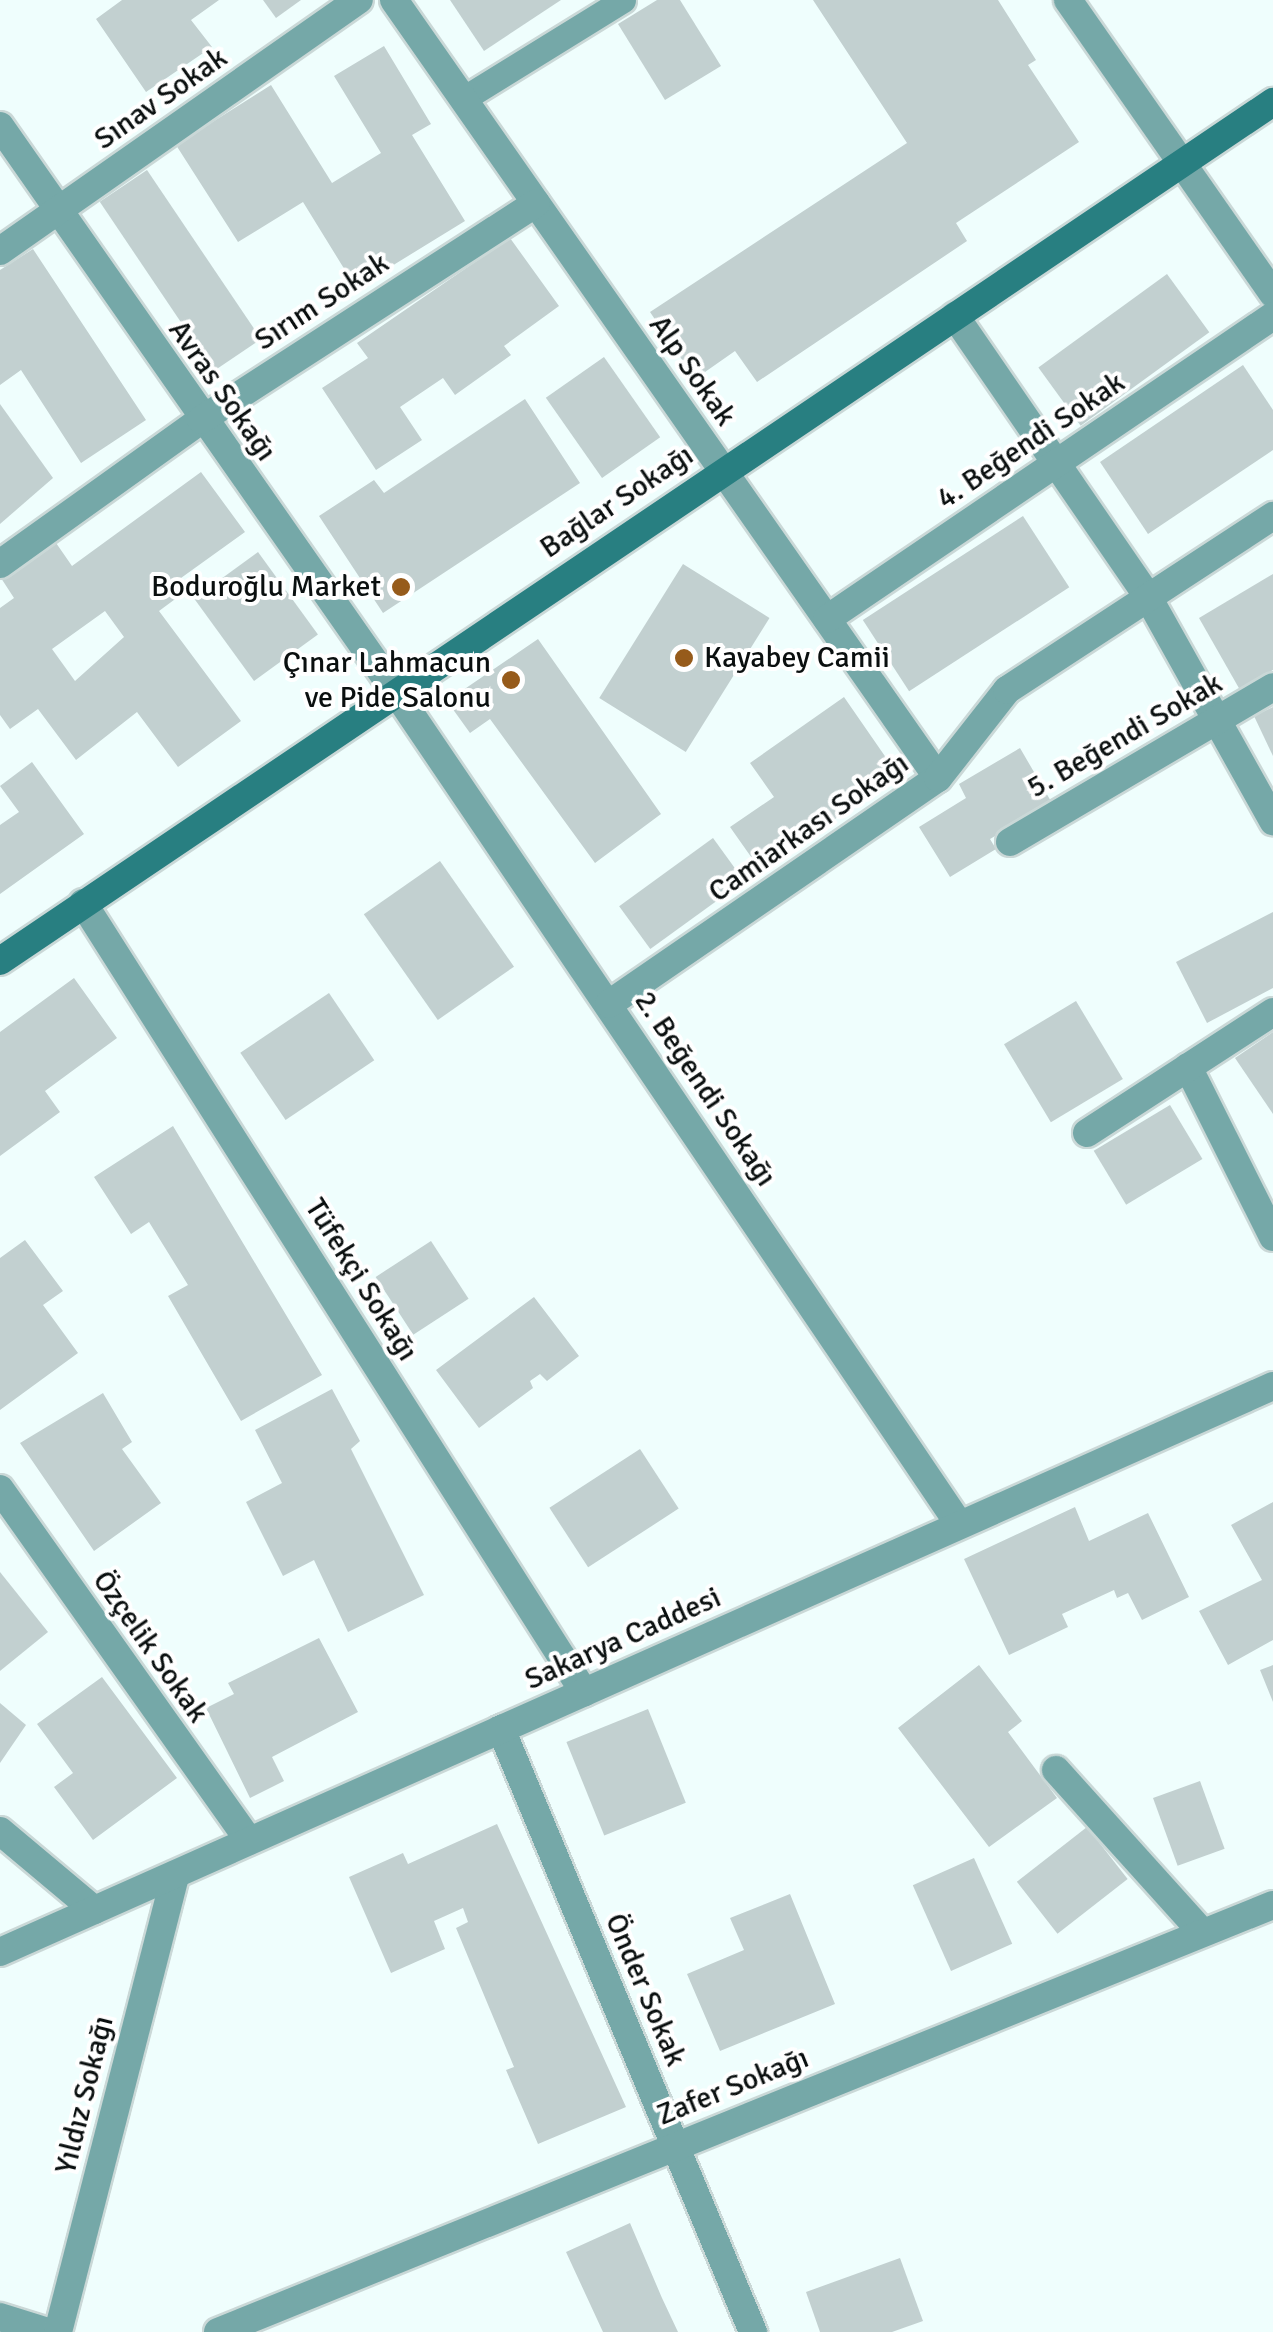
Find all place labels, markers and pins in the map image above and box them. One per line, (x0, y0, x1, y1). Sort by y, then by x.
place label: Boduroğlu Market (151, 569, 381, 605)
marker: Boduroğlu Market (390, 576, 412, 598)
place label: Kayabey Camii (704, 640, 890, 676)
place label: Çınar Lahmacun ve Pide Salonu (283, 645, 491, 716)
marker: Kayabey Camii (673, 647, 695, 669)
marker: Çınar Lahmacun ve Pide Salonu (500, 669, 522, 691)

